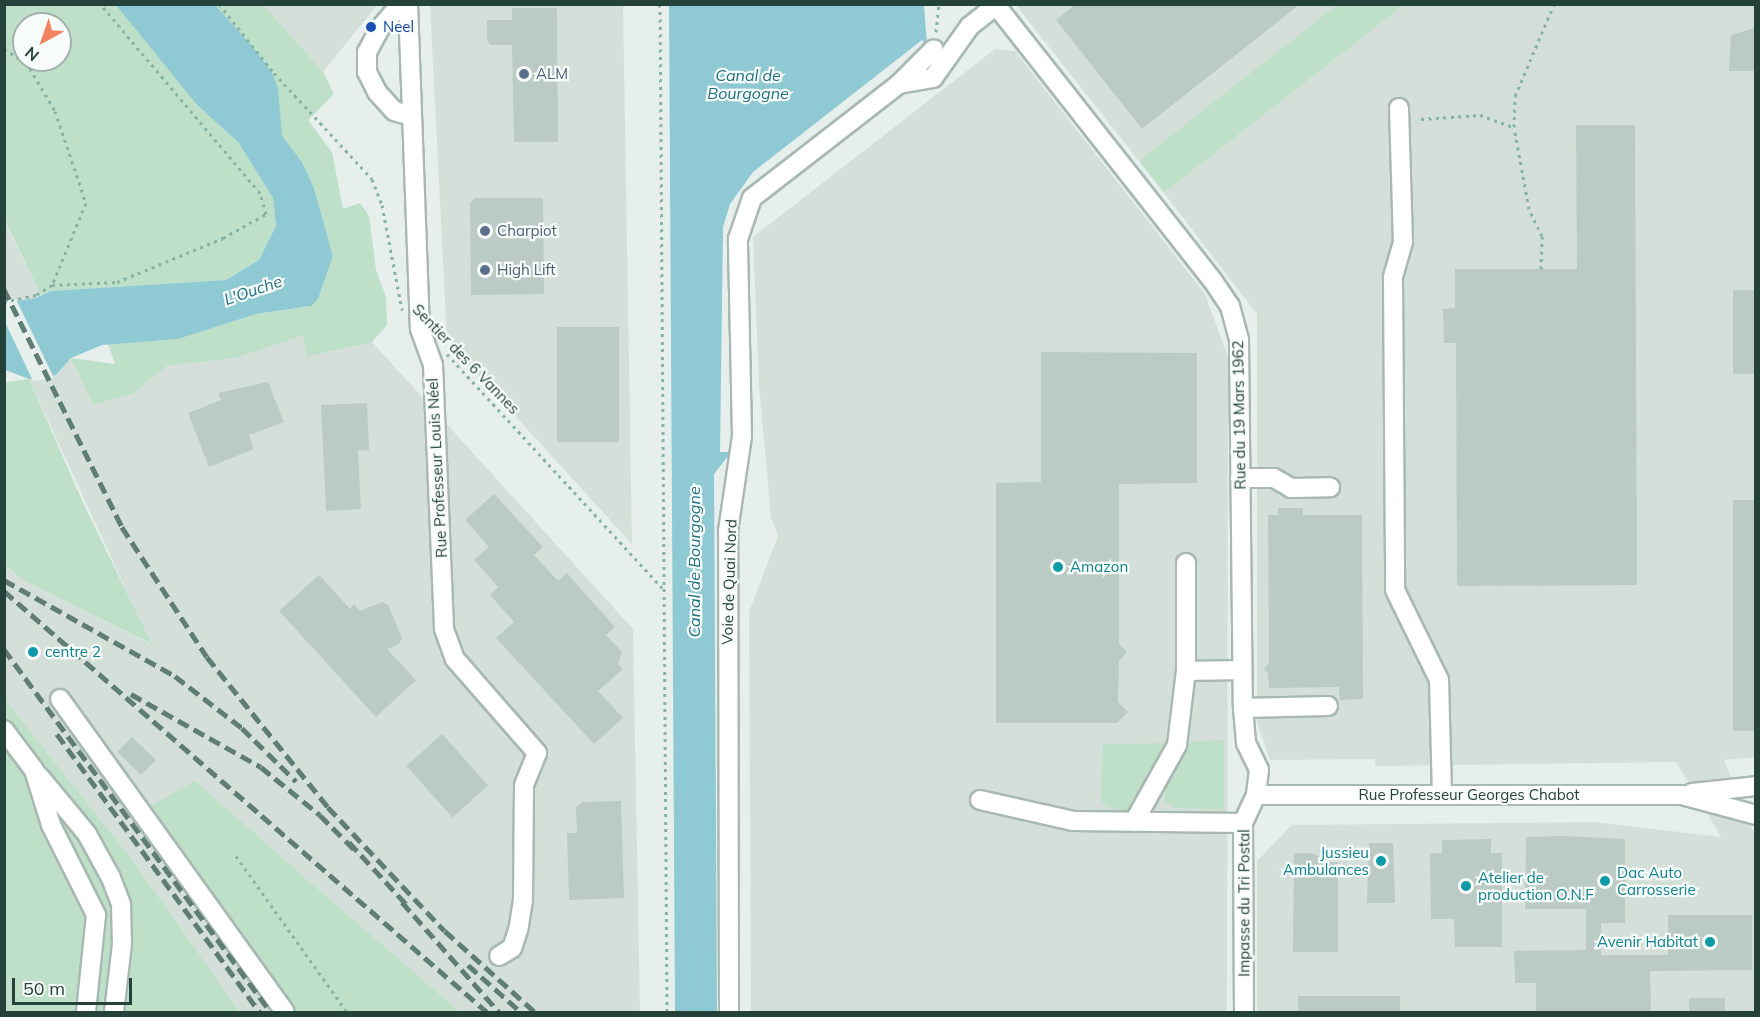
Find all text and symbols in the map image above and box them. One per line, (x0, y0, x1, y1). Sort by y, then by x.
north arrow (12, 12, 72, 72)
place label: Neel (383, 18, 414, 36)
marker: Neel (364, 20, 378, 34)
text: N (21, 43, 43, 66)
place label: ALM (536, 65, 568, 83)
water label: Canal de Bourgogne (707, 65, 789, 103)
marker: ALM (517, 67, 531, 81)
place label: Charpiot (497, 222, 557, 240)
marker: Charpiot (478, 224, 492, 238)
place label: High Lift (497, 261, 556, 279)
marker: High Lift (478, 263, 492, 277)
water label: L'Ouche (222, 271, 284, 309)
street label: Sentier des 6 Vannes (409, 300, 523, 418)
street label: Rue du 19 Mars 1962 (1229, 340, 1249, 490)
street label: Rue Professeur Louis Néel (423, 378, 451, 558)
water label: Canal de Bourgogne (684, 486, 704, 638)
street label: Voie de Quai Nord (718, 519, 740, 645)
place label: Amazon (1070, 558, 1128, 576)
marker: Amazon (1051, 560, 1065, 574)
place label: centre 2 (45, 643, 101, 661)
marker: centre 2 (26, 645, 40, 659)
street label: Rue Professeur Georges Chabot (1358, 786, 1580, 804)
street label: Impasse du Tri Postal (1235, 829, 1253, 977)
place label: Jussieu Ambulances (1283, 843, 1369, 878)
marker: Jussieu Ambulances (1374, 854, 1388, 868)
place label: Dac Auto Carrosserie (1617, 863, 1696, 898)
place label: Atelier de production O.N.F (1478, 868, 1594, 903)
marker: Dac Auto Carrosserie (1598, 874, 1612, 888)
marker: Atelier de production O.N.F (1459, 879, 1473, 893)
place label: Avenir Habitat (1597, 933, 1698, 951)
marker: Avenir Habitat (1703, 935, 1717, 949)
scale bar (15, 966, 135, 1004)
text: 50 m (23, 977, 65, 1000)

